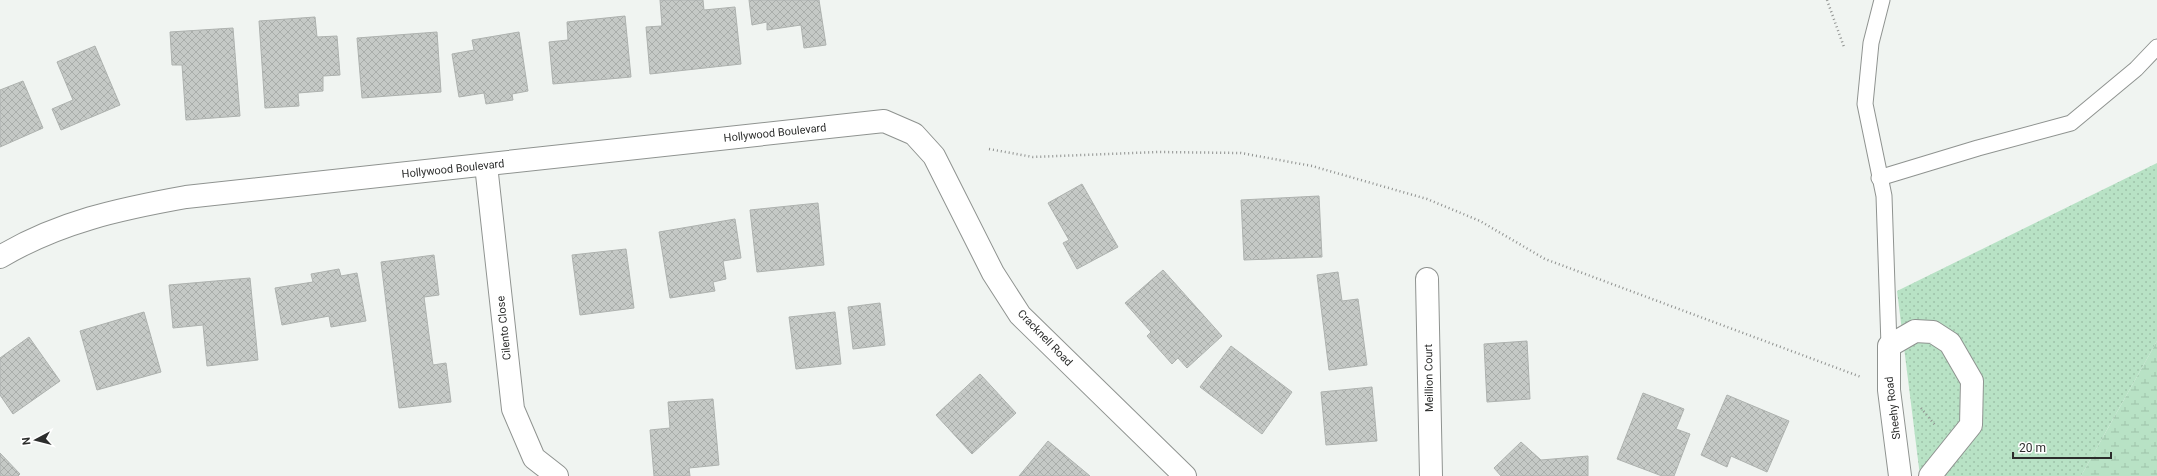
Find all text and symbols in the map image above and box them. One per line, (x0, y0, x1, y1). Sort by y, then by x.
street label: Hollywood Boulevard (723, 121, 827, 145)
street label: Hollywood Boulevard (401, 157, 505, 181)
street label: Cilento Close (494, 295, 514, 361)
street label: Cracknell Road (1015, 307, 1075, 369)
street label: Meillion Court (1422, 343, 1436, 412)
street label: Sheehy Road (1883, 376, 1903, 440)
north arrow (16, 420, 56, 460)
scale bar (2013, 434, 2111, 460)
text: N (20, 436, 33, 446)
text: 20 m (2019, 441, 2046, 455)

